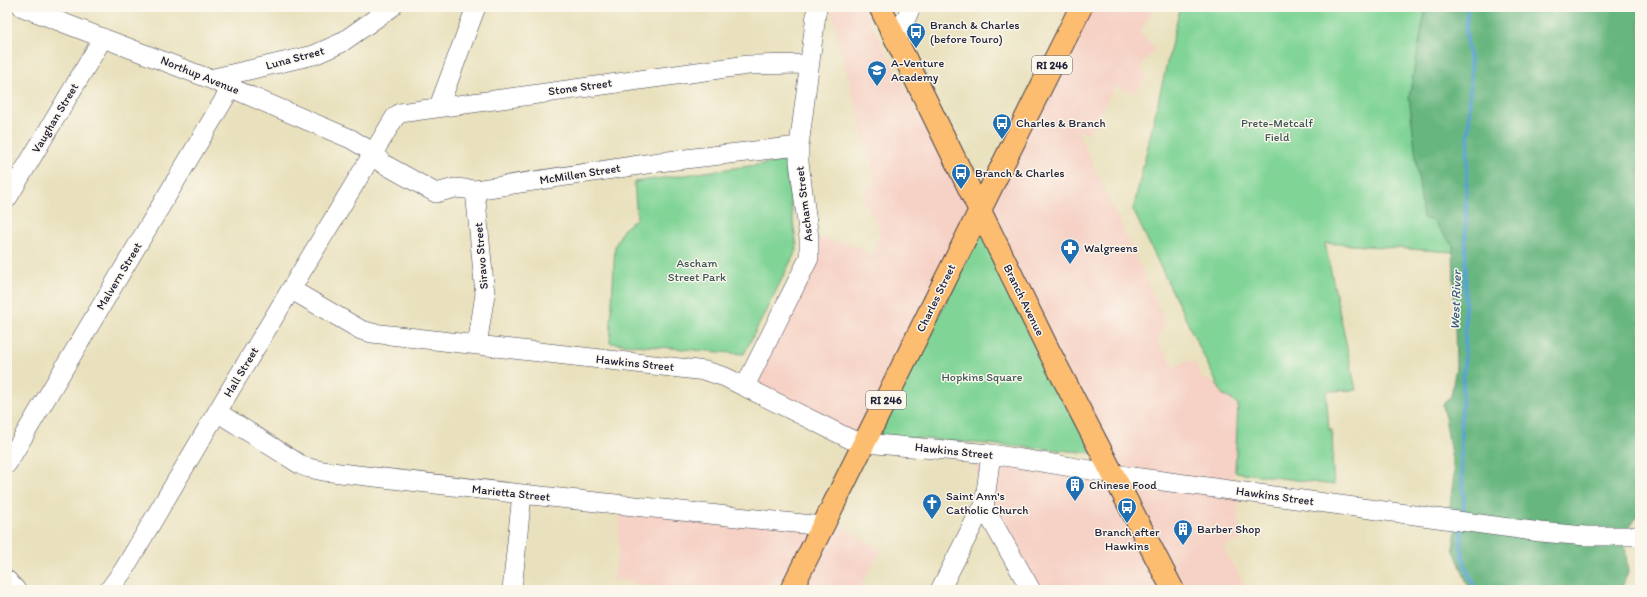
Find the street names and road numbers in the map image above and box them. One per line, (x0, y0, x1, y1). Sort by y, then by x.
street label: Luna Street (264, 43, 326, 73)
street label: Northup Avenue (159, 53, 242, 97)
road number: RI 246 (1032, 56, 1072, 74)
street label: Stone Street (547, 76, 613, 98)
street label: Vaughan Street (29, 80, 82, 156)
street label: McMillen Street (539, 161, 622, 187)
street label: Ascham Street (792, 165, 816, 243)
street label: Siravo Street (471, 222, 491, 290)
street label: Malvern Street (93, 239, 145, 312)
street label: Charles Street (913, 261, 959, 334)
street label: Branch Avenue (1001, 262, 1047, 338)
street label: Hall Street (221, 344, 262, 400)
street label: Hawkins Street (595, 352, 675, 374)
road number: RI 246 (866, 391, 906, 409)
street label: Hawkins Street (914, 440, 994, 462)
street label: Marietta Street (471, 482, 551, 504)
street label: Hawkins Street (1235, 484, 1315, 508)

